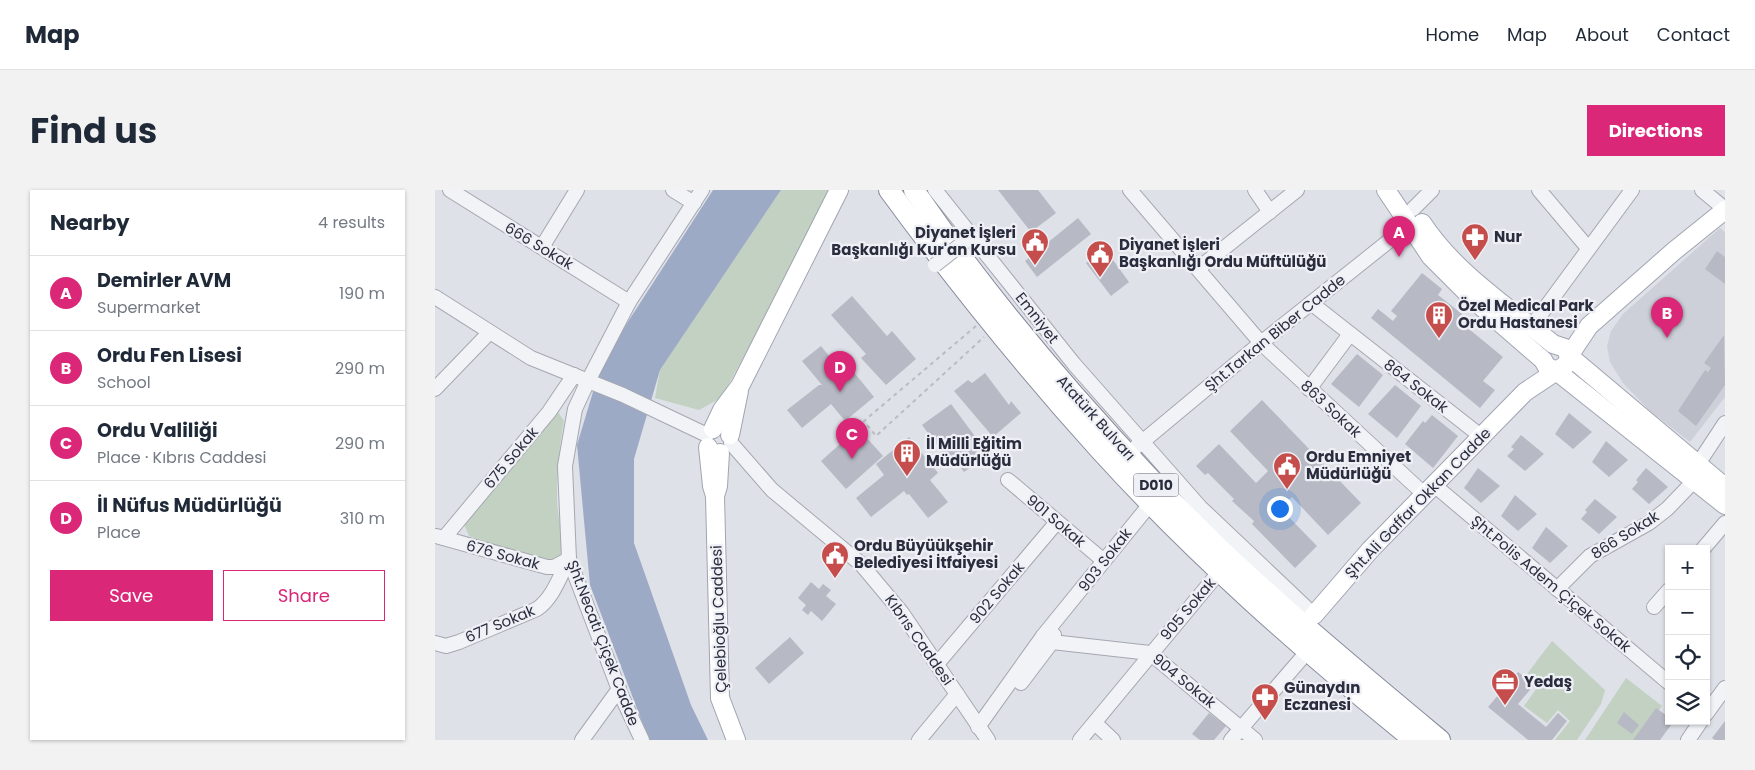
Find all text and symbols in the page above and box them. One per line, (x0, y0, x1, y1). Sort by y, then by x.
text: Map (25, 18, 80, 51)
text: Home (1425, 22, 1479, 47)
text: Map (1507, 22, 1547, 47)
text: About (1575, 22, 1629, 47)
text: Contact (1657, 22, 1730, 47)
button: Directions (1587, 105, 1725, 156)
text: Find us (30, 106, 157, 155)
text: Nearby (50, 208, 130, 237)
text: 4 results (318, 211, 385, 234)
pin: A (1383, 216, 1415, 257)
street label: 666 Sokak (501, 217, 578, 274)
place label: Diyanet İşleri Başkanlığı Kur'an Kursu (831, 222, 1016, 260)
pharmacy icon: Nur (1460, 222, 1490, 261)
place label: Nur (1494, 226, 1522, 247)
public building icon: Diyanet İşleri Başkanlığı Kur'an Kursu (1020, 227, 1050, 266)
place label: Diyanet İşleri Başkanlığı Ordu Müftülüğü (1119, 234, 1326, 272)
public building icon: Diyanet İşleri Başkanlığı Ordu Müftülüğü (1085, 239, 1115, 278)
text: Demirler AVM (97, 267, 231, 294)
street label: Şht.Tarkan Biber Cadde (1200, 269, 1350, 396)
text: A (60, 282, 72, 305)
text: 190 m (339, 282, 385, 305)
street label: Emniyet (1011, 288, 1064, 348)
place label: Özel Medical Park Ordu Hastanesi (1458, 295, 1595, 333)
text: Supermarket (97, 296, 201, 319)
pin: B (1651, 297, 1683, 338)
building icon: Özel Medical Park Ordu Hastanesi (1424, 300, 1454, 339)
text: Ordu Fen Lisesi (97, 342, 242, 369)
pin: D (824, 351, 856, 392)
street label: 864 Sokak (1380, 354, 1453, 418)
text: B (61, 357, 71, 380)
text: 290 m (335, 357, 385, 380)
street label: Atatürk Bulvarı (1052, 370, 1140, 465)
text: School (97, 371, 151, 394)
street label: 863 Sokak (1296, 375, 1366, 442)
text: Ordu Valiliği (97, 417, 218, 444)
pin: C (836, 418, 868, 459)
street label: 675 Sokak (478, 422, 543, 493)
street label: Şht.Ali Gaffar Okkan Cadde (1340, 423, 1495, 583)
text: C (60, 432, 72, 455)
text: 290 m (335, 432, 385, 455)
place label: İl Milli Eğitim Müdürlüğü (926, 433, 1022, 471)
building icon: İl Milli Eğitim Müdürlüğü (892, 438, 922, 477)
text: Place · Kıbrıs Caddesi (97, 446, 266, 469)
place label: Ordu Emniyet Müdürlüğü (1306, 446, 1411, 484)
public building icon: Ordu Emniyet Müdürlüğü (1272, 451, 1302, 490)
road number: D010 (1133, 474, 1179, 496)
street label: 901 Sokak (1022, 490, 1091, 552)
text: İl Nüfus Müdürlüğü (97, 492, 282, 519)
your location (1267, 496, 1293, 522)
street label: 866 Sokak (1587, 505, 1663, 564)
text: D (60, 507, 72, 530)
text: 310 m (340, 507, 385, 530)
street label: Şht.Polis Adem Çiçek Sokak (1467, 510, 1636, 657)
text: Place (97, 521, 141, 544)
street label: 903 Sokak (1073, 523, 1136, 596)
street label: 676 Sokak (464, 535, 542, 574)
place label: Ordu Büyüükşehir Belediyesi İtfaiyesi (854, 535, 998, 573)
public building icon: Ordu Büyüükşehir Belediyesi İtfaiyesi (820, 540, 850, 579)
street label: Çelebioğlu Caddesi (705, 545, 732, 693)
map controls (1665, 545, 1710, 725)
button: + (1665, 545, 1710, 590)
street label: Şht.Necati Çiçek Cadde (562, 557, 645, 729)
street label: 902 Sokak (964, 557, 1029, 628)
button: Save (50, 570, 213, 621)
button: Share (223, 570, 385, 621)
street label: 905 Sokak (1155, 573, 1220, 645)
street label: Kıbrıs Caddesi (880, 590, 959, 689)
button: − (1665, 590, 1710, 635)
street label: 677 Sokak (462, 599, 538, 648)
button: locate (1665, 635, 1710, 680)
street label: 904 Sokak (1148, 648, 1221, 713)
office icon: Yedaş (1490, 667, 1520, 706)
place label: Yedaş (1524, 671, 1572, 692)
place label: Günaydın Eczanesi (1284, 677, 1360, 715)
button: layers (1665, 680, 1710, 725)
pharmacy icon: Günaydın Eczanesi (1250, 682, 1280, 721)

